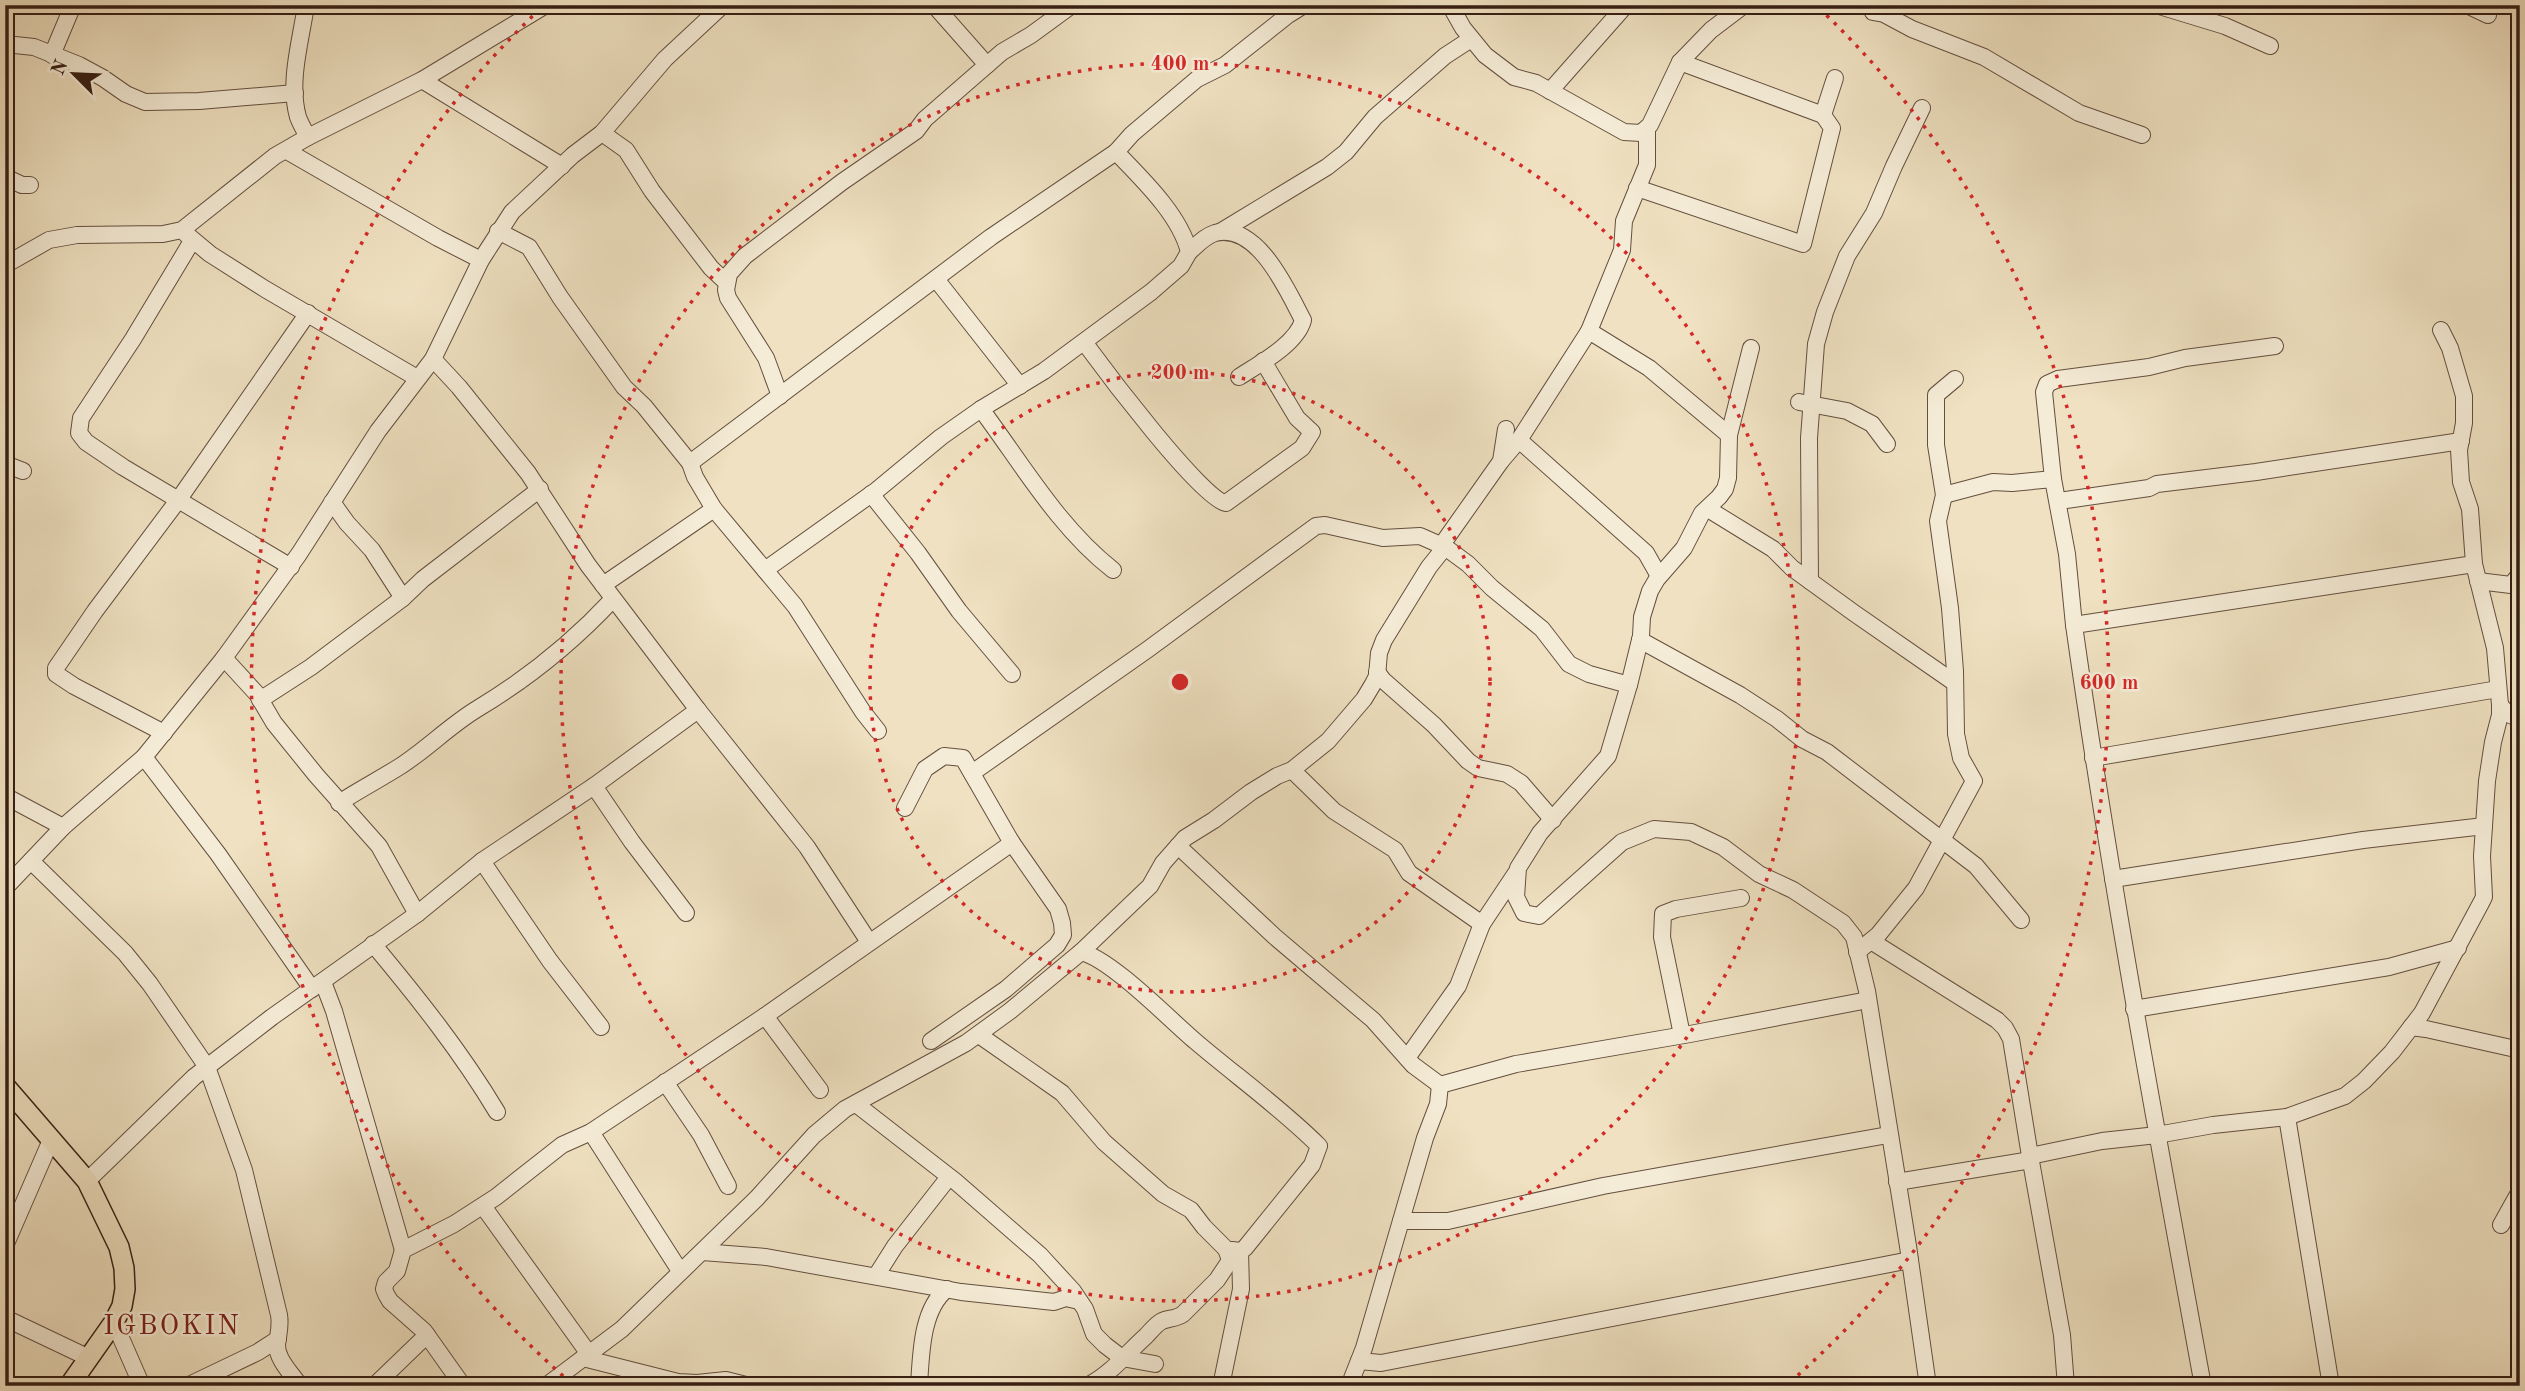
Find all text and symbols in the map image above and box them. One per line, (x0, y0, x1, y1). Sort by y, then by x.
north arrow (38, 38, 108, 108)
text: 400 m (1150, 54, 1210, 75)
text: N (49, 57, 73, 79)
text: 200 m (1150, 363, 1210, 384)
centre of rings (1168, 670, 1192, 694)
text: 600 m (2079, 673, 2139, 694)
district label: IGBOKIN (103, 1313, 241, 1341)

